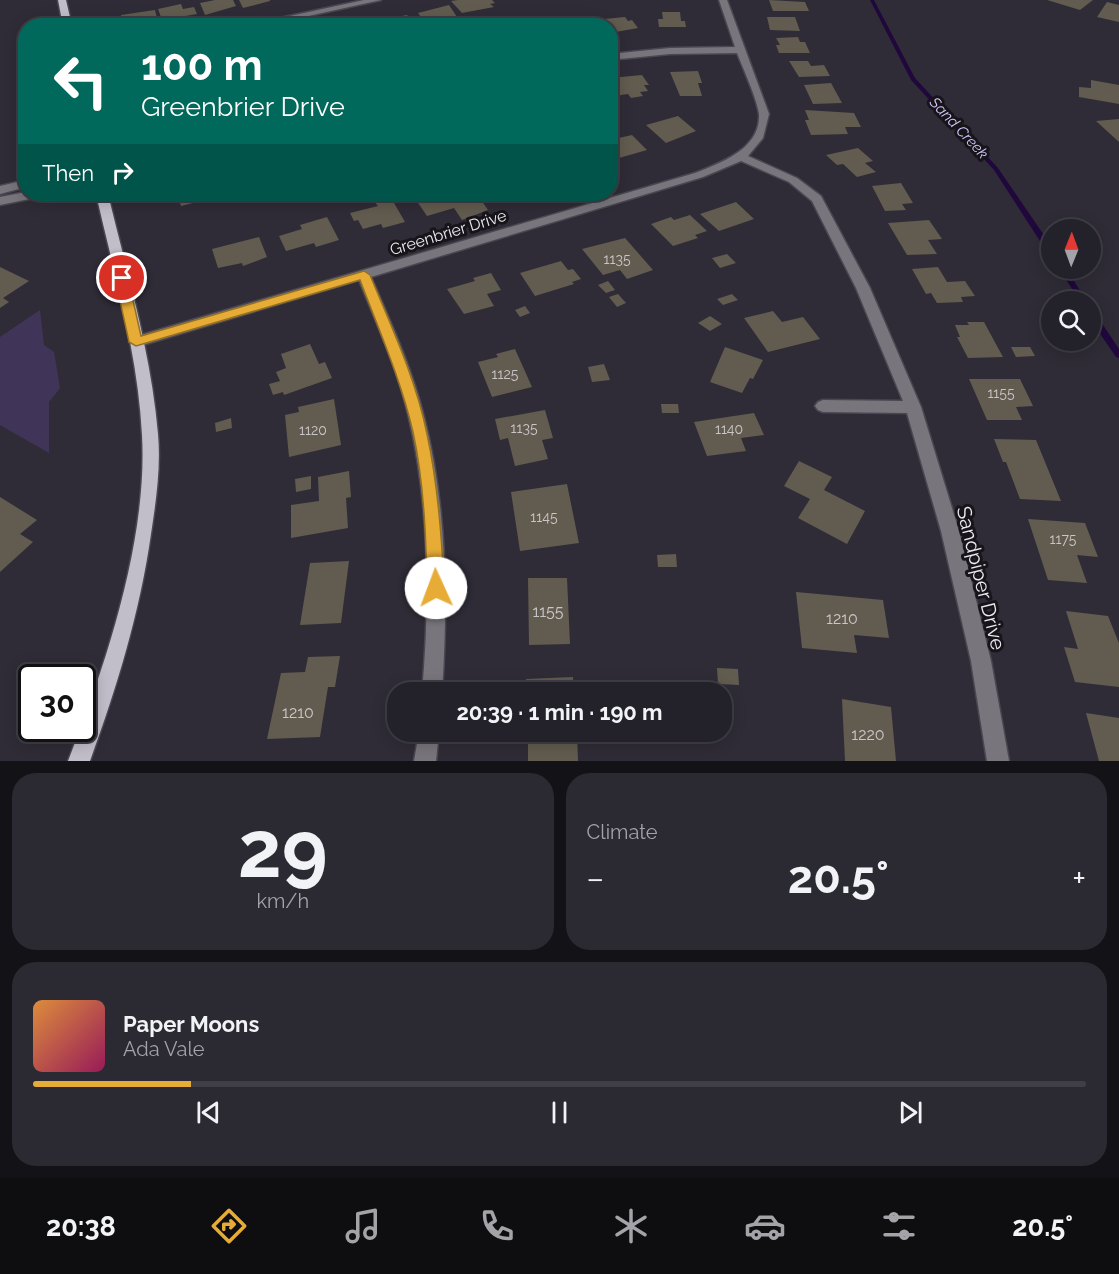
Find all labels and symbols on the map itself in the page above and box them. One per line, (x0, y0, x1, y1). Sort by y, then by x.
water label: Sand Creek (925, 93, 992, 163)
street label: Greenbrier Drive (388, 206, 509, 259)
north arrow (1041, 219, 1101, 279)
house number: 1135 (603, 251, 631, 267)
pin (96, 252, 147, 303)
house number: 1125 (492, 366, 519, 382)
house number: 1155 (987, 385, 1015, 401)
house number: 1135 (510, 420, 538, 436)
house number: 1140 (715, 421, 743, 437)
house number: 1120 (299, 422, 327, 438)
street label: Sandpiper Drive (952, 504, 1011, 653)
house number: 1145 (530, 509, 558, 525)
house number: 1175 (1050, 531, 1077, 547)
position arrow (404, 556, 468, 620)
house number: 1155 (532, 602, 564, 621)
house number: 1210 (826, 609, 858, 628)
speed limit sign: 30 (18, 664, 96, 742)
house number: 1210 (282, 703, 314, 722)
house number: 1220 (851, 725, 885, 744)

